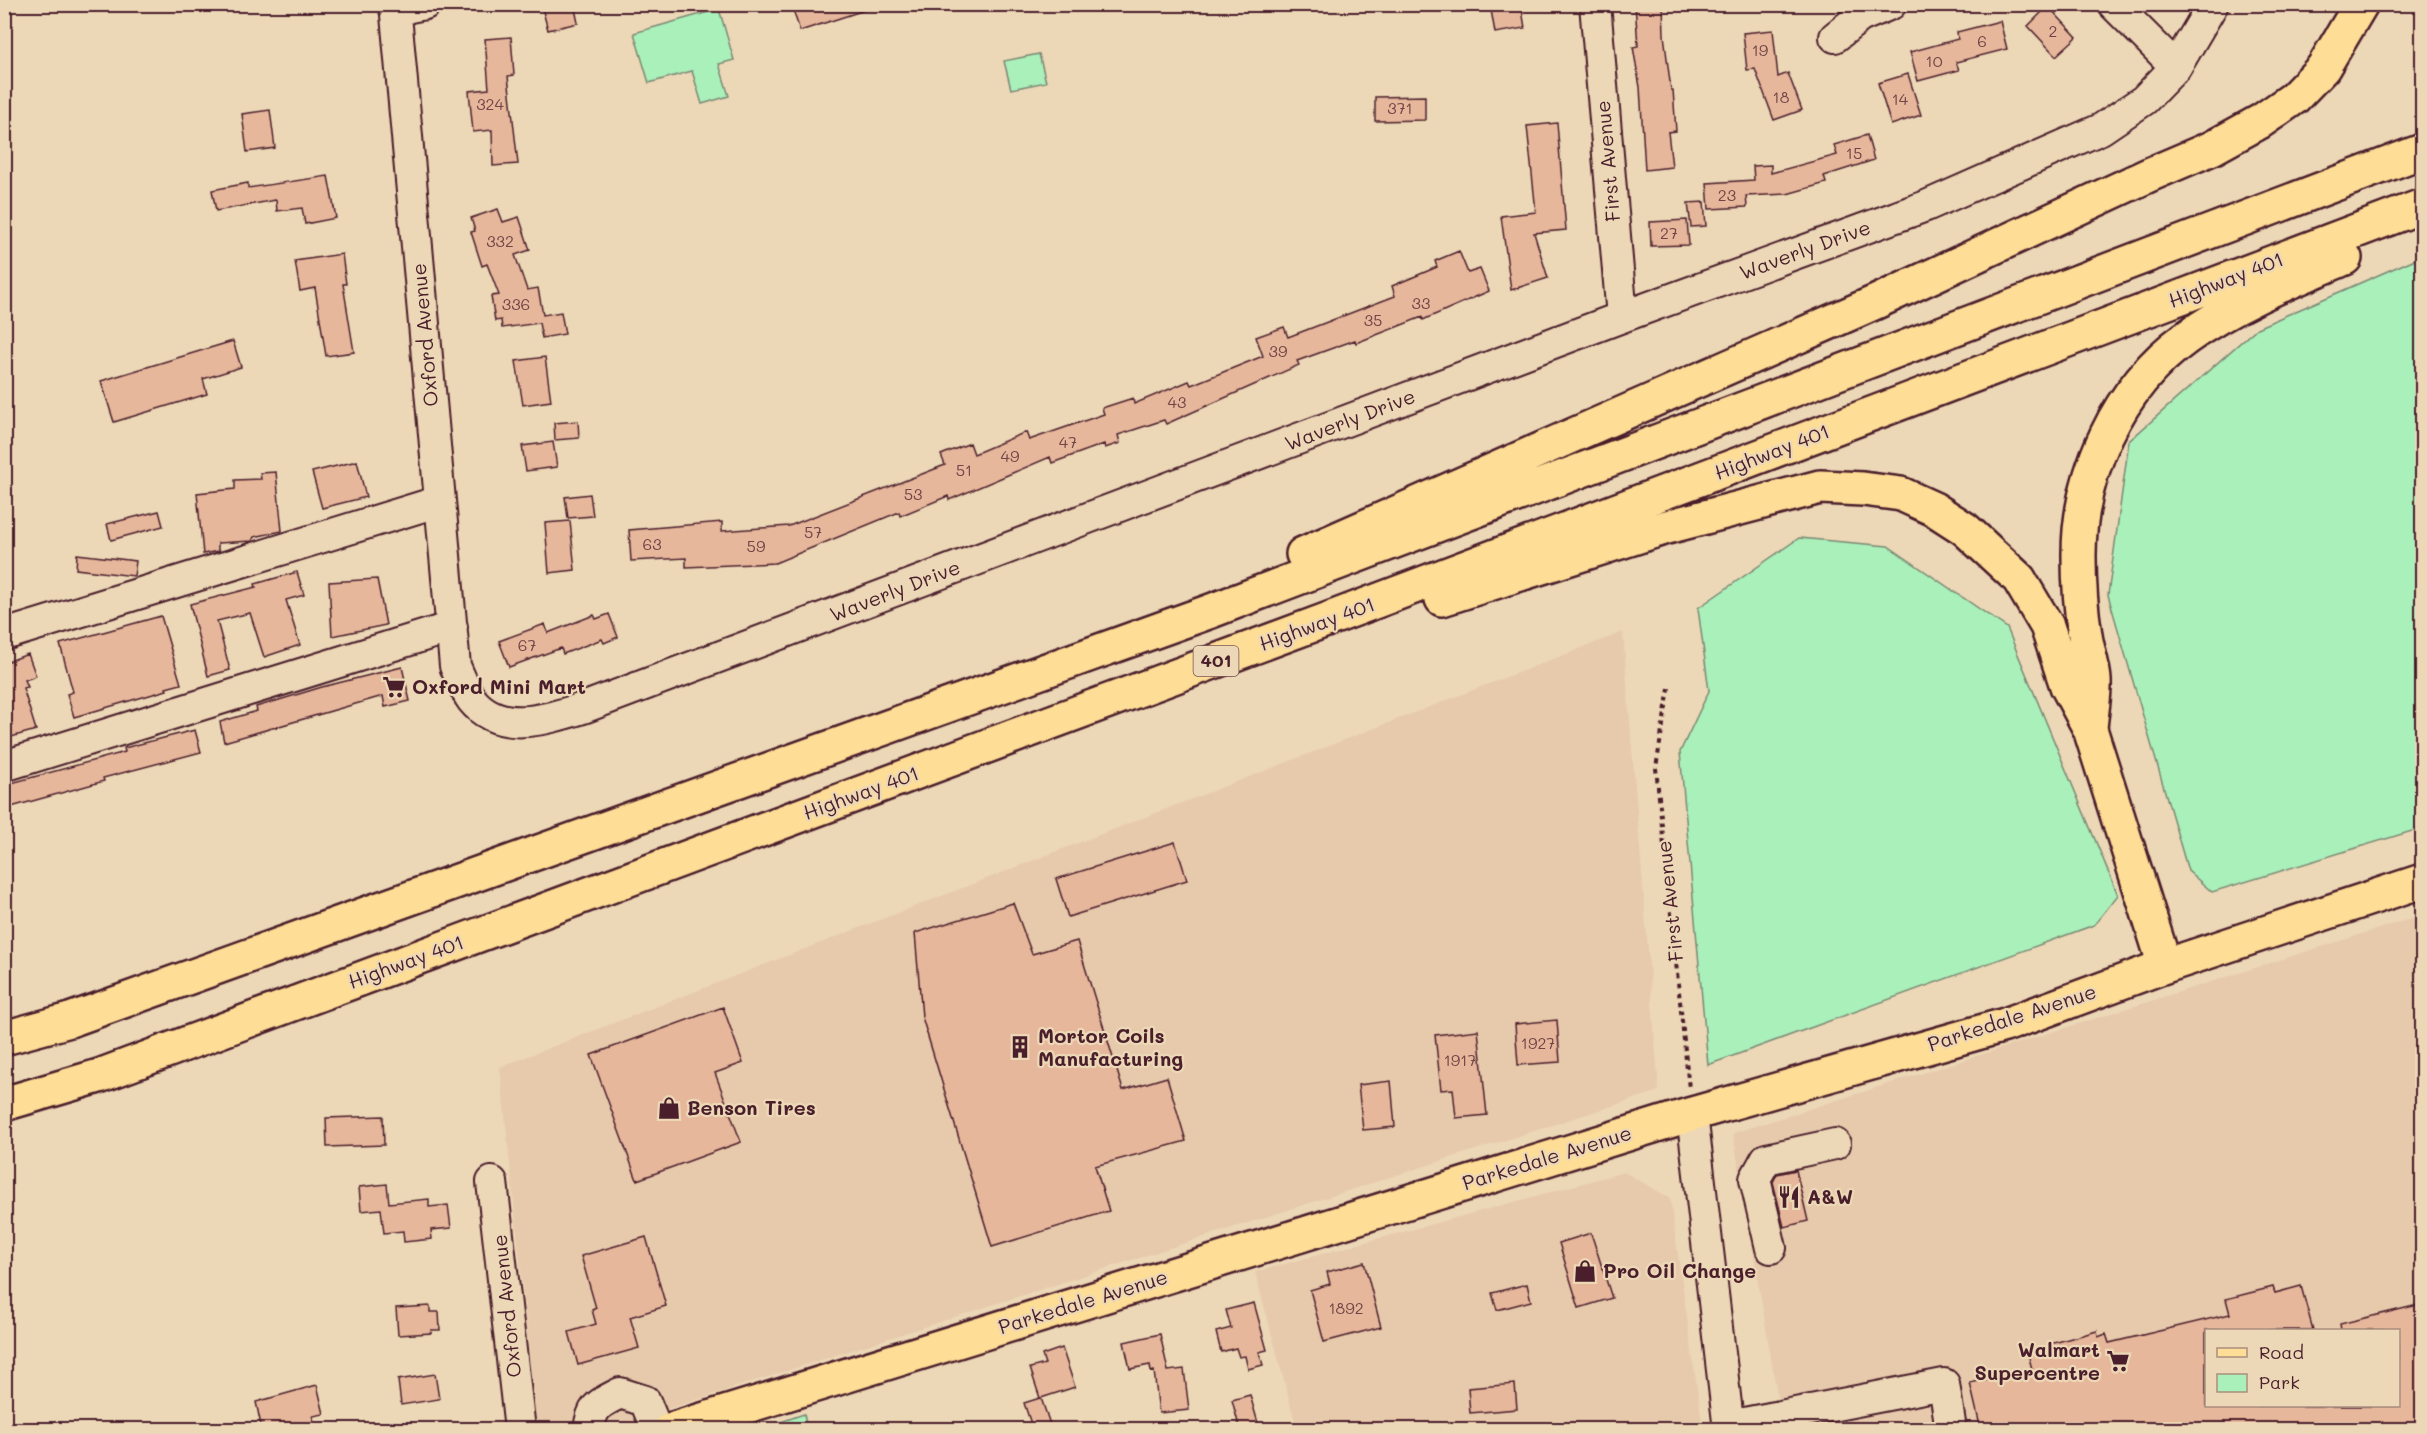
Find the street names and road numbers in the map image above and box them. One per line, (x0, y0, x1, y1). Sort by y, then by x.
street label: First Avenue (1589, 99, 1625, 223)
street label: Waverly Drive (1735, 213, 1874, 285)
street label: Highway 401 (2164, 245, 2287, 313)
street label: Oxford Avenue (405, 262, 443, 408)
street label: Waverly Drive (1281, 382, 1419, 456)
street label: Highway 401 (1710, 417, 1833, 485)
street label: Waverly Drive (826, 553, 964, 627)
street label: Highway 401 (1255, 590, 1378, 656)
road number: 401 (1194, 646, 1238, 676)
street label: Highway 401 (799, 759, 922, 825)
street label: First Avenue (1650, 839, 1688, 963)
street label: Highway 401 (344, 928, 467, 994)
street label: Parkedale Avenue (1924, 978, 2099, 1057)
street label: Parkedale Avenue (1459, 1119, 1635, 1195)
street label: Oxford Avenue (486, 1233, 526, 1379)
street label: Parkedale Avenue (995, 1263, 1171, 1339)

